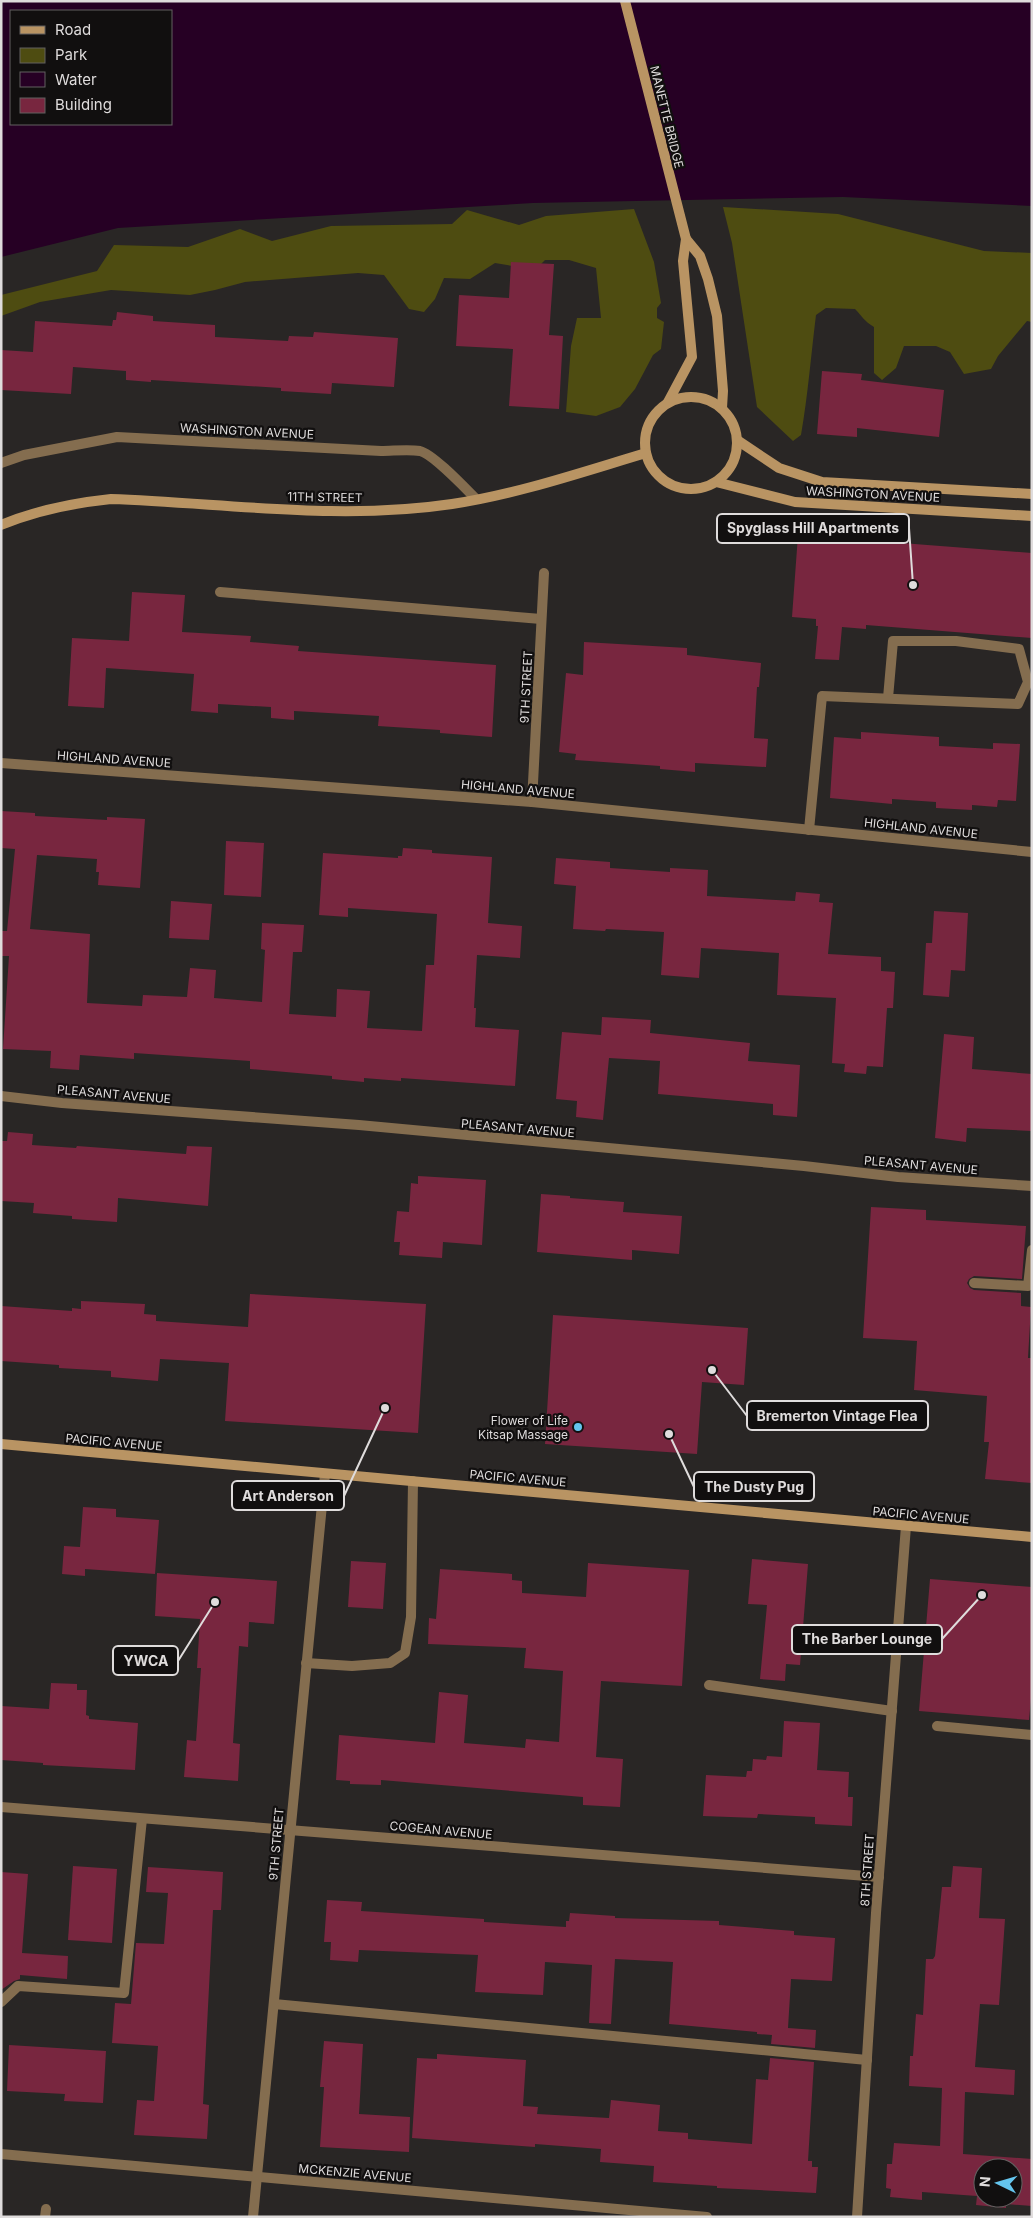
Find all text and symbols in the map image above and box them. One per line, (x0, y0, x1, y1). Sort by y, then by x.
legend (10, 10, 172, 125)
text: Road (55, 20, 91, 39)
text: Park (55, 45, 88, 64)
street label: MANETTE BRIDGE (647, 64, 687, 170)
text: Water (55, 70, 97, 89)
text: Building (55, 95, 112, 114)
street label: WASHINGTON AVENUE (180, 420, 314, 442)
street label: WASHINGTON AVENUE (806, 483, 940, 505)
street label: 11TH STREET (287, 489, 363, 505)
callout: Spyglass Hill Apartments (717, 514, 909, 543)
text: Spyglass Hill Apartments (727, 519, 899, 536)
street label: 9TH STREET (517, 650, 535, 724)
street label: HIGHLAND AVENUE (56, 748, 172, 770)
street label: HIGHLAND AVENUE (460, 777, 576, 801)
street label: HIGHLAND AVENUE (863, 815, 979, 841)
street label: PLEASANT AVENUE (56, 1082, 172, 1106)
street label: PLEASANT AVENUE (460, 1116, 576, 1140)
street label: PLEASANT AVENUE (863, 1153, 979, 1177)
callout: Bremerton Vintage Flea (747, 1401, 928, 1430)
text: Bremerton Vintage Flea (756, 1407, 918, 1424)
place label: Flower of Life Kitsap Massage (478, 1413, 568, 1442)
marker: Flower of Life Kitsap Massage (572, 1421, 584, 1433)
street label: PACIFIC AVENUE (65, 1430, 163, 1454)
street label: PACIFIC AVENUE (469, 1466, 567, 1490)
callout: The Dusty Pug (694, 1472, 814, 1501)
text: The Dusty Pug (704, 1478, 804, 1495)
callout: Art Anderson (232, 1481, 344, 1510)
text: Art Anderson (242, 1487, 334, 1504)
street label: PACIFIC AVENUE (872, 1503, 970, 1527)
callout: The Barber Lounge (792, 1625, 942, 1654)
text: The Barber Lounge (802, 1630, 932, 1647)
callout: YWCA (113, 1646, 178, 1675)
text: YWCA (124, 1652, 169, 1669)
street label: 9TH STREET (265, 1807, 287, 1881)
street label: COGEAN AVENUE (389, 1818, 493, 1842)
street label: 8TH STREET (857, 1833, 877, 1907)
north arrow (973, 2158, 1023, 2208)
street label: MCKENZIE AVENUE (298, 2161, 412, 2185)
text: N (976, 2176, 993, 2188)

